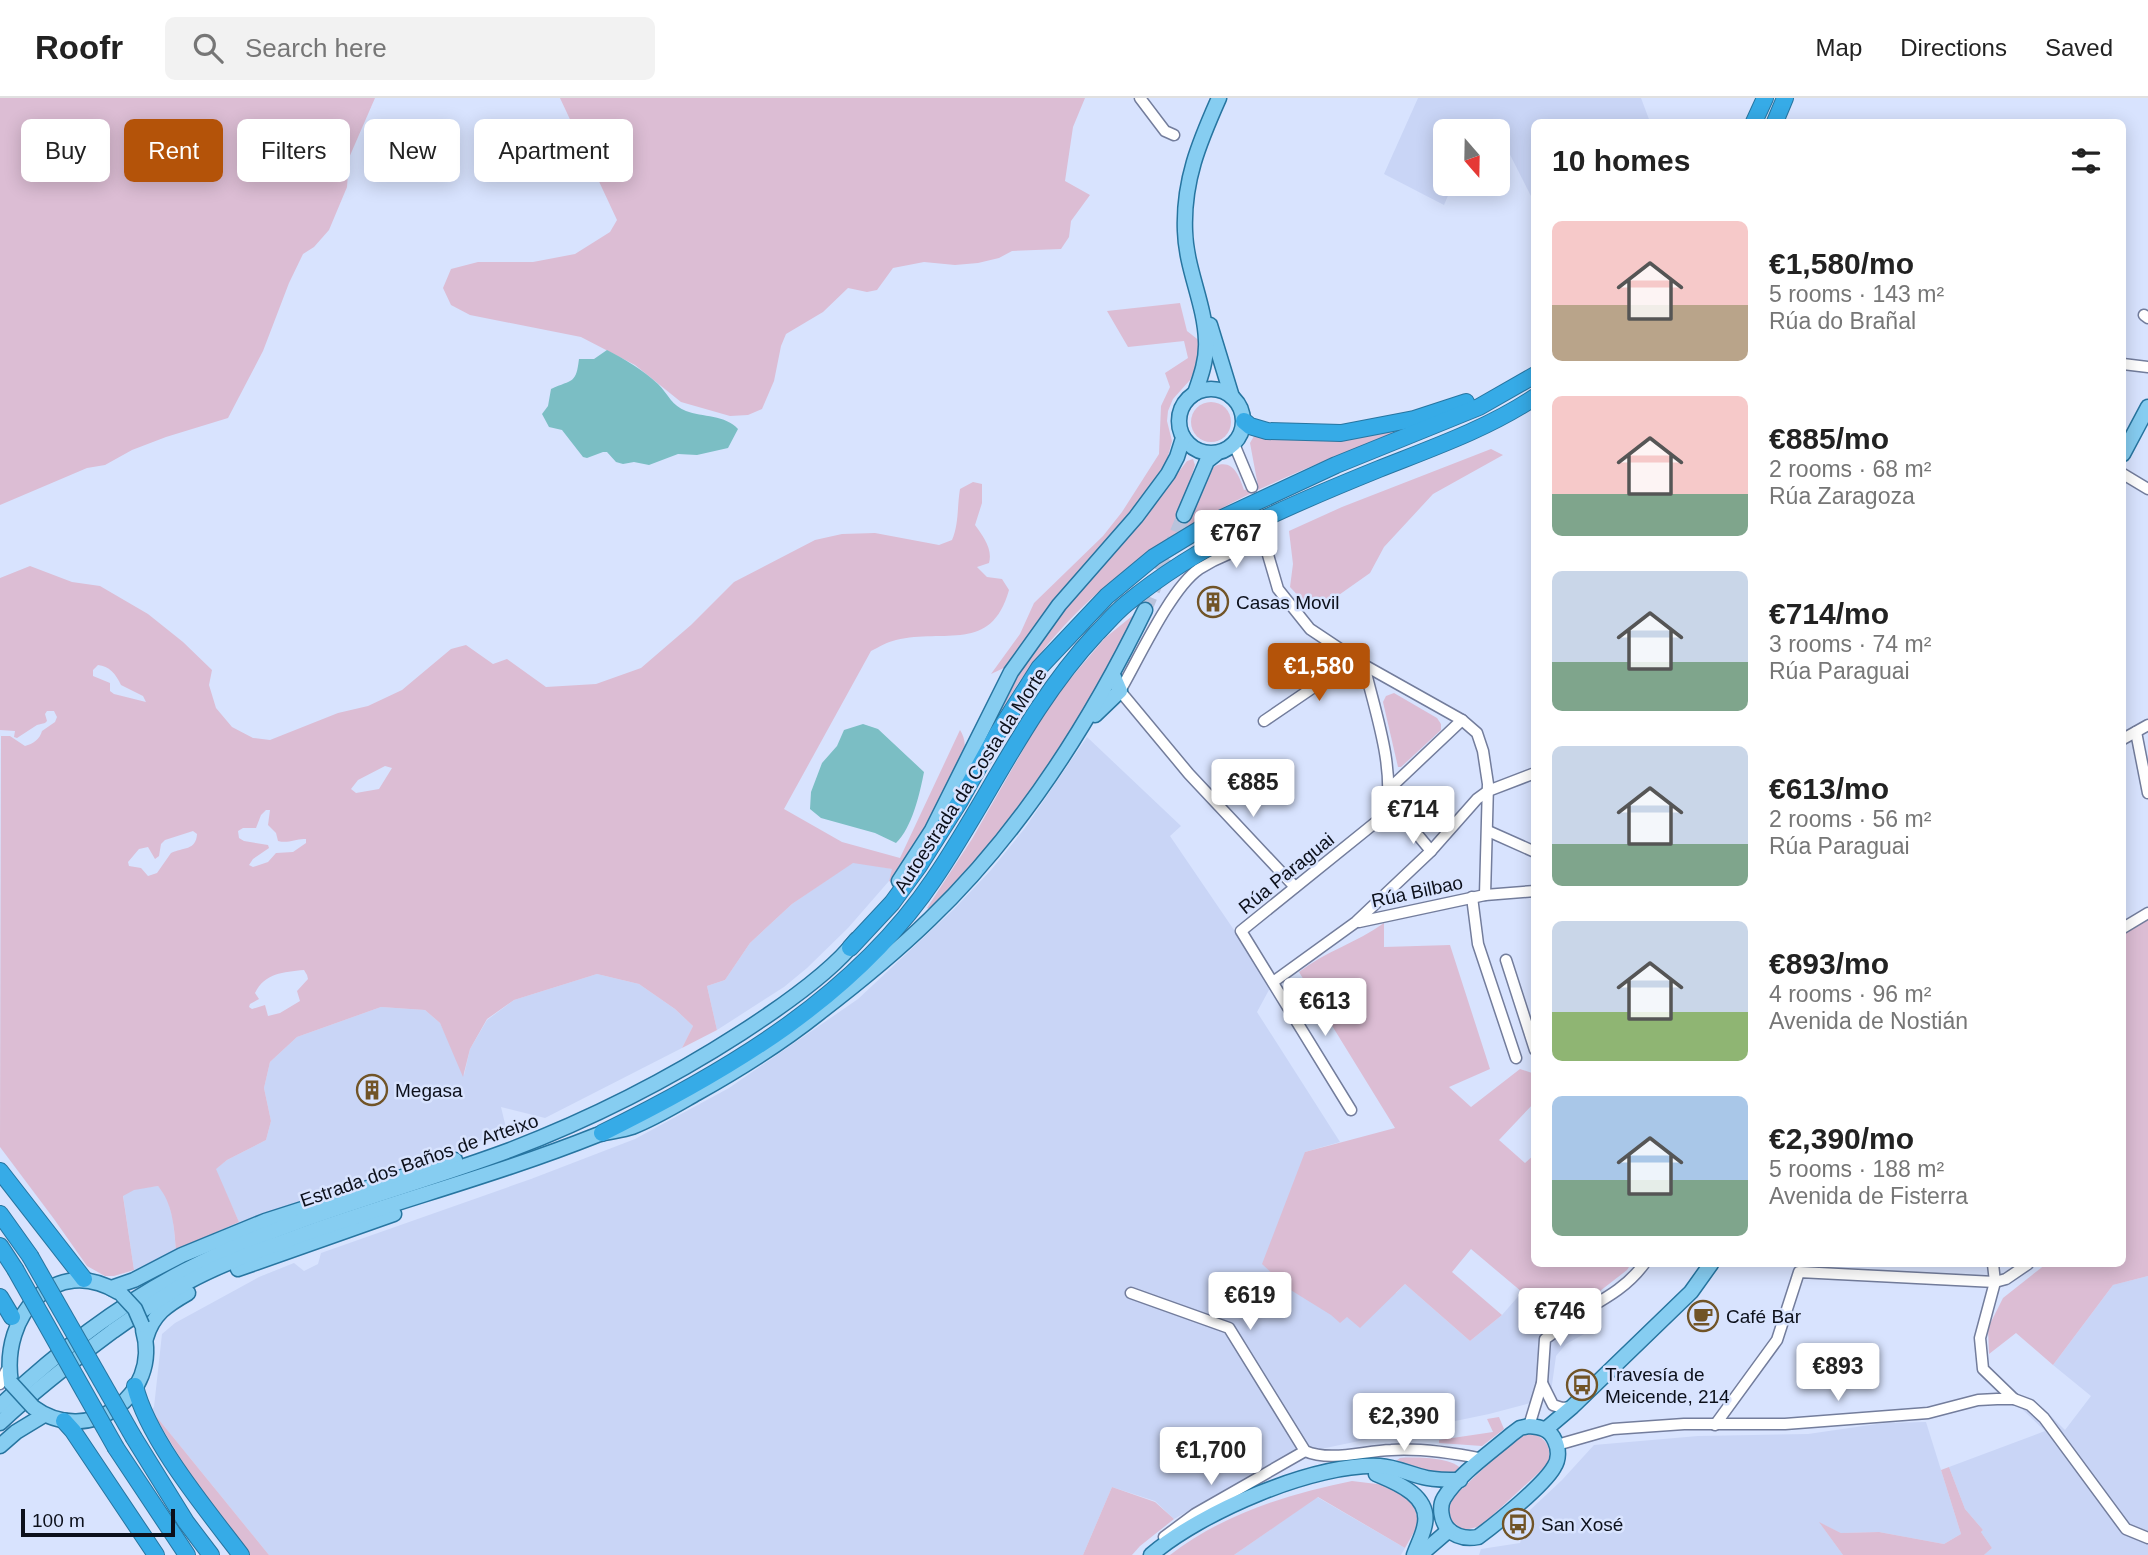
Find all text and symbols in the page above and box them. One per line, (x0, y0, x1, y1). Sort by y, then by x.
search box (165, 17, 655, 80)
text: Roofr (35, 29, 123, 66)
icon: search (189, 29, 227, 67)
text: Search here (245, 33, 387, 63)
text: Map (1816, 34, 1862, 61)
text: Directions (1900, 34, 2007, 61)
text: Saved (2045, 34, 2113, 61)
chip: Buy (21, 119, 110, 182)
chip: Rent (124, 119, 223, 182)
chip: Filters (237, 119, 350, 182)
chip: New (364, 119, 460, 182)
chip: Apartment (474, 119, 633, 182)
north arrow (1433, 119, 1510, 196)
map controls (1433, 119, 1510, 196)
icon: filters (2067, 142, 2105, 180)
text: 10 homes (1552, 144, 1690, 177)
text: €1,580/mo (1769, 247, 1914, 280)
icon: home (1608, 249, 1692, 333)
text: 5 rooms · 143 m² (1769, 281, 1944, 307)
text: Rúa do Brañal (1769, 308, 1916, 334)
text: €885/mo (1769, 422, 1889, 455)
icon: home (1608, 424, 1692, 508)
text: 2 rooms · 68 m² (1769, 456, 1931, 482)
text: Rúa Zaragoza (1769, 483, 1915, 509)
pin: €767 (1195, 510, 1277, 570)
text: €767 (1210, 520, 1262, 546)
building icon: Casas Movil (1196, 585, 1230, 619)
place label: Casas Movil (1236, 592, 1339, 613)
text: €714/mo (1769, 597, 1889, 630)
icon: home (1608, 599, 1692, 683)
text: 3 rooms · 74 m² (1769, 631, 1931, 657)
pin: €1,580 (1262, 644, 1376, 703)
text: €1,580 (1284, 653, 1354, 679)
text: Rúa Paraguai (1769, 658, 1910, 684)
street label: Autoestrada da Costa da Morte (890, 664, 1051, 897)
pin: €885 (1212, 760, 1294, 819)
text: €885 (1227, 769, 1279, 795)
text: €613/mo (1769, 772, 1889, 805)
icon: home (1608, 774, 1692, 858)
pin: €714 (1372, 786, 1454, 846)
text: €714 (1387, 796, 1439, 822)
text: 2 rooms · 56 m² (1769, 806, 1931, 832)
street label: Rúa Paraguai (1235, 829, 1338, 918)
text: Rúa Paraguai (1769, 833, 1910, 859)
street label: Rúa Bilbao (1369, 872, 1465, 911)
text: €893/mo (1769, 947, 1889, 980)
icon: home (1608, 949, 1692, 1033)
pin: €613 (1284, 978, 1366, 1038)
text: 4 rooms · 96 m² (1769, 981, 1931, 1007)
text: €613 (1299, 988, 1351, 1014)
text: Avenida de Nostián (1769, 1008, 1968, 1034)
building icon: Megasa (355, 1073, 389, 1107)
place label: Megasa (395, 1080, 463, 1101)
street label: Estrada dos Baños de Arteixo (297, 1110, 541, 1211)
text: €2,390/mo (1769, 1122, 1914, 1155)
icon: home (1608, 1124, 1692, 1208)
text: 5 rooms · 188 m² (1769, 1156, 1944, 1182)
text: Avenida de Fisterra (1769, 1183, 1968, 1209)
pin: €619 (1209, 1272, 1291, 1332)
text: €619 (1224, 1282, 1276, 1308)
pin: €746 (1519, 1288, 1601, 1348)
text: €746 (1534, 1298, 1586, 1324)
cafe icon: Café Bar (1686, 1299, 1720, 1333)
place label: Café Bar (1726, 1306, 1802, 1327)
pin: €893 (1797, 1344, 1879, 1403)
text: €893 (1812, 1353, 1864, 1379)
place label: Travesía de Meicende, 214 (1605, 1364, 1730, 1407)
bus stop icon: Travesía de Meicende, 214 (1565, 1368, 1599, 1402)
pin: €2,390 (1347, 1394, 1461, 1453)
text: €2,390 (1369, 1403, 1439, 1429)
pin: €1,700 (1154, 1428, 1268, 1487)
text: €1,700 (1176, 1437, 1246, 1463)
scale bar (21, 1506, 175, 1538)
bus stop icon: San Xosé (1501, 1507, 1535, 1541)
text: 100 m (32, 1510, 85, 1531)
place label: San Xosé (1541, 1514, 1623, 1535)

